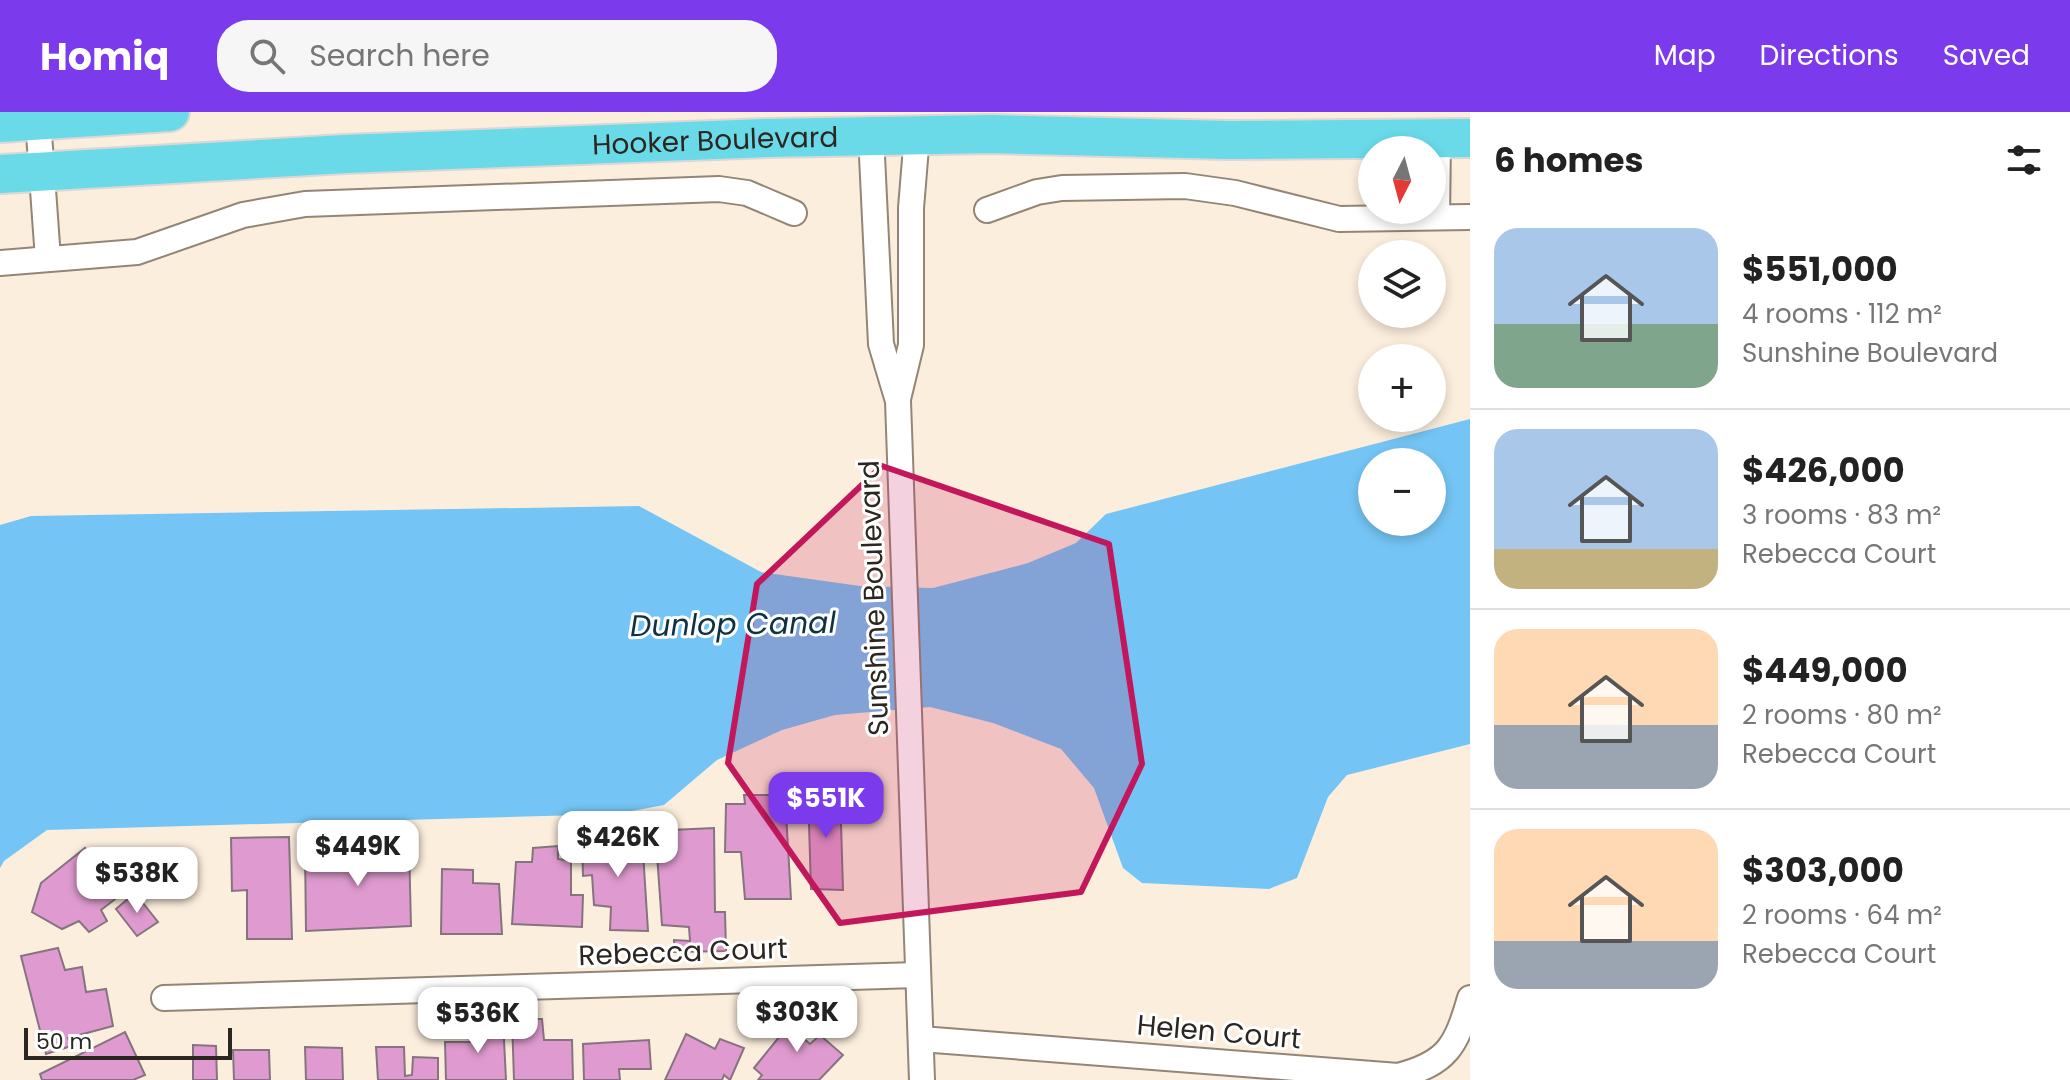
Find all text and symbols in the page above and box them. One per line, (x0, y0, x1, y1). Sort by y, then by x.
search box (217, 20, 777, 92)
text: Homiq (40, 30, 169, 83)
icon: search (245, 34, 289, 78)
text: Search here (309, 34, 490, 77)
text: Map (1654, 36, 1716, 75)
text: Directions (1760, 36, 1899, 75)
text: Saved (1943, 36, 2030, 75)
street label: Hooker Boulevard (591, 117, 839, 164)
north arrow (1358, 136, 1446, 224)
map controls (1358, 136, 1446, 536)
text: 6 homes (1494, 136, 1643, 184)
icon: filters (2002, 138, 2046, 182)
button: layers (1358, 240, 1446, 328)
text: $551,000 (1742, 245, 1898, 293)
icon: home (1558, 260, 1654, 356)
text: 4 rooms · 112 m² (1742, 296, 1942, 332)
text: Sunshine Boulevard (1742, 335, 1998, 371)
button: + (1358, 344, 1446, 432)
text: $426,000 (1742, 446, 1905, 494)
button: − (1358, 448, 1446, 536)
street label: Sunshine Boulevard (850, 460, 898, 736)
icon: home (1558, 461, 1654, 557)
text: 3 rooms · 83 m² (1742, 497, 1941, 533)
text: Rebecca Court (1742, 536, 1936, 572)
water label: Dunlop Canal (630, 601, 837, 647)
text: $449,000 (1742, 646, 1908, 694)
icon: home (1558, 661, 1654, 757)
text: 2 rooms · 80 m² (1742, 697, 1942, 733)
text: Rebecca Court (1742, 736, 1936, 772)
pin: $551K (770, 772, 882, 840)
text: $551K (787, 780, 865, 816)
pin: $426K (562, 811, 674, 879)
text: $426K (576, 819, 660, 855)
pin: $449K (302, 820, 414, 888)
text: $449K (315, 828, 401, 864)
text: $303,000 (1742, 846, 1904, 894)
pin: $538K (81, 847, 193, 915)
text: $538K (95, 855, 179, 891)
icon: home (1558, 861, 1654, 957)
text: 2 rooms · 64 m² (1742, 897, 1942, 933)
street label: Rebecca Court (578, 929, 788, 975)
text: Rebecca Court (1742, 936, 1936, 972)
pin: $303K (741, 986, 853, 1054)
pin: $536K (422, 987, 534, 1055)
text: $303K (755, 994, 839, 1030)
text: $536K (436, 995, 520, 1031)
street label: Helen Court (1135, 1005, 1303, 1059)
scale bar (24, 1024, 232, 1060)
text: 50 m (36, 1026, 92, 1057)

